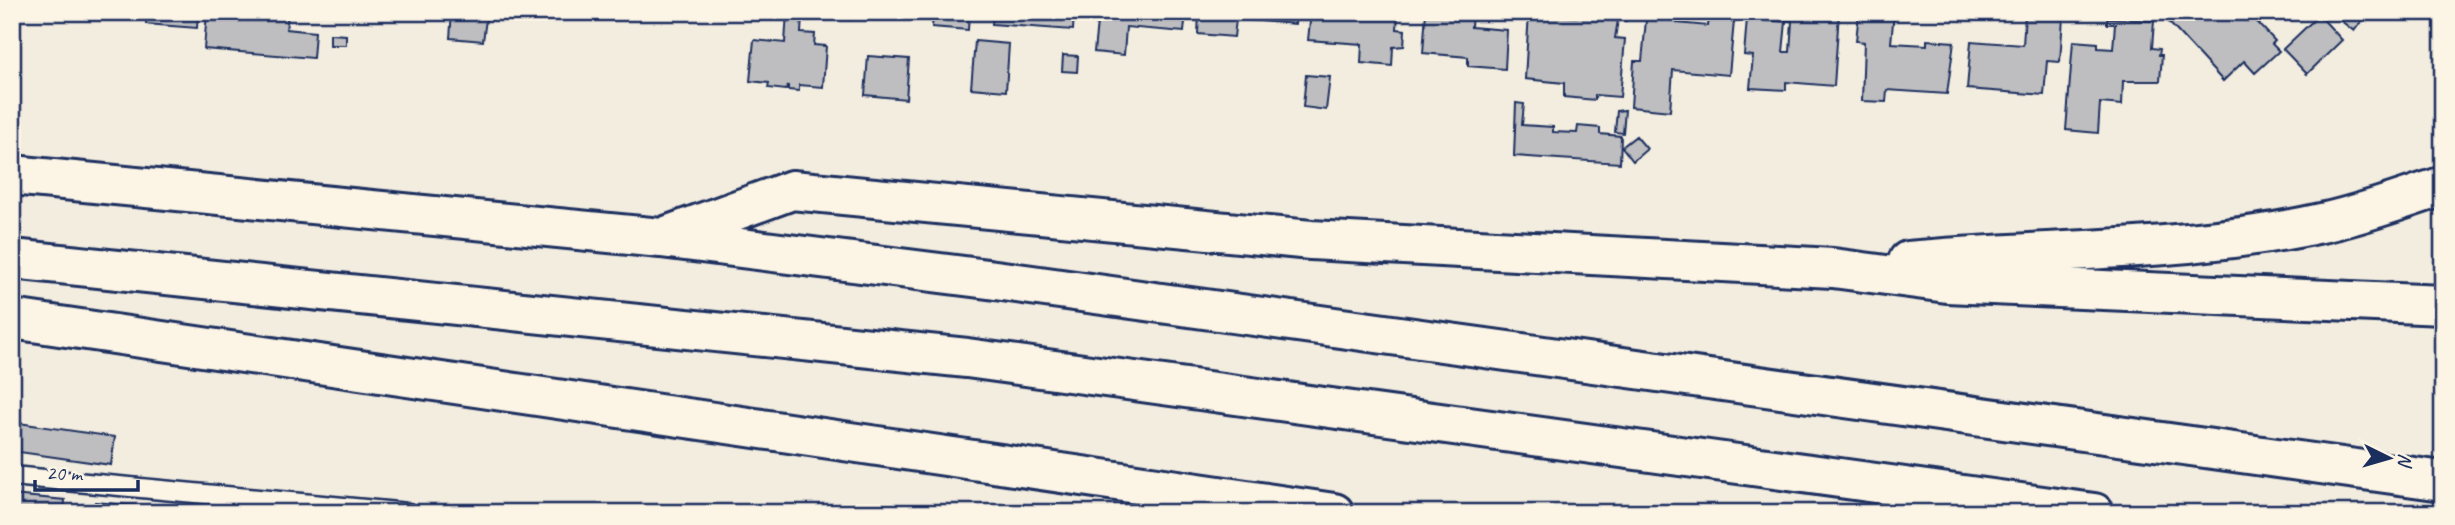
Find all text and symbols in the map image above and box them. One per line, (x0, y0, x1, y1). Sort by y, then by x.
north arrow (2354, 424, 2424, 494)
scale bar (35, 448, 138, 492)
text: N (2392, 452, 2417, 470)
text: 20 m (46, 460, 84, 486)

